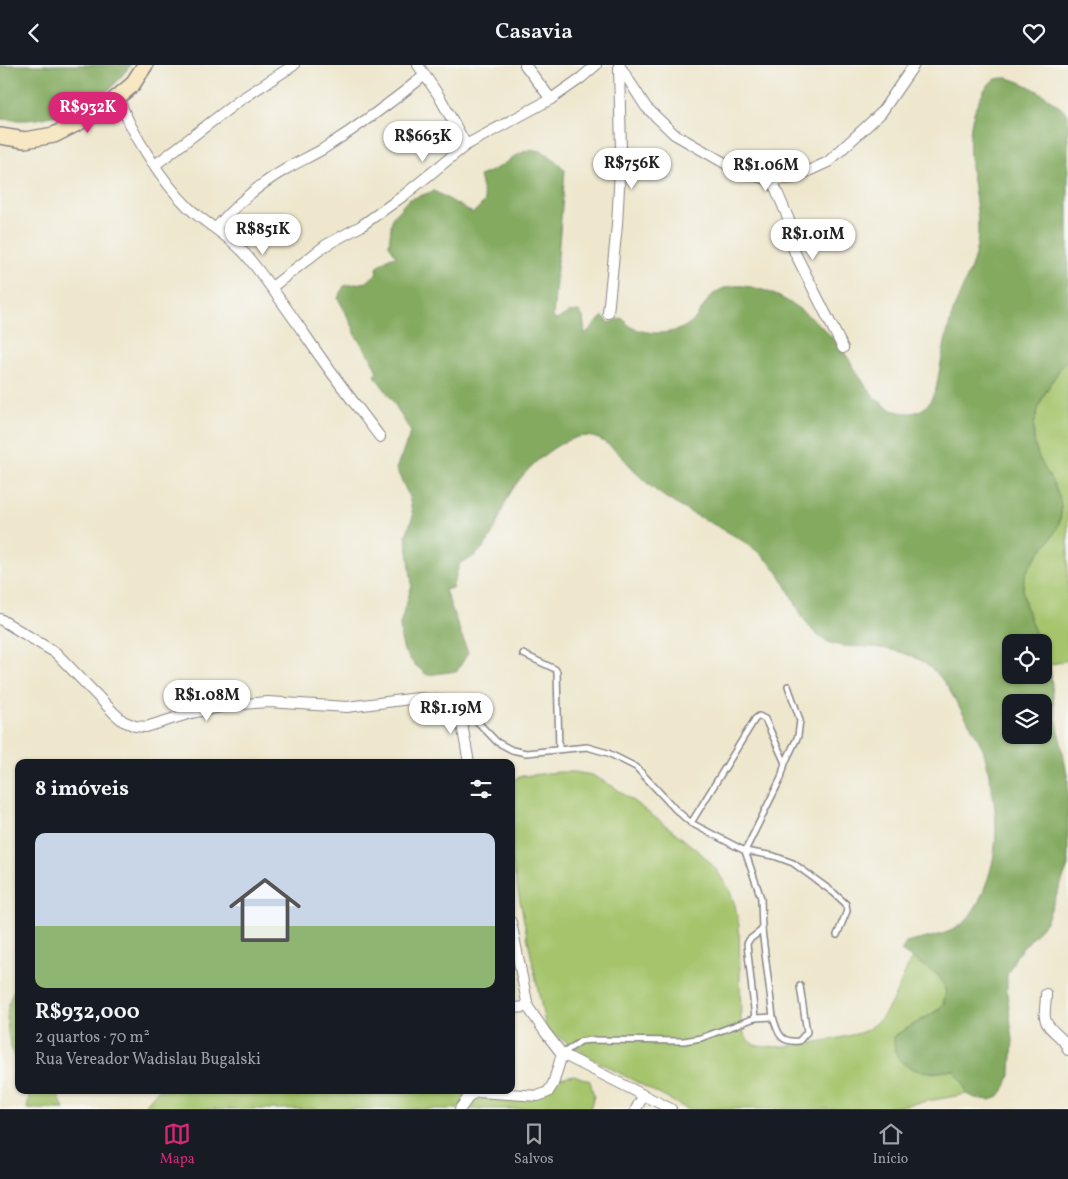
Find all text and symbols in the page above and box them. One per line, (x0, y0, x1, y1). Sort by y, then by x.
text: Casavia (495, 17, 573, 48)
icon: back (20, 19, 48, 47)
icon: heart (1020, 19, 1048, 47)
pin: R$932K (47, 92, 129, 134)
text: R$932K (60, 97, 116, 119)
pin: R$663K (382, 121, 464, 163)
text: R$663K (394, 126, 452, 148)
pin: R$756K (591, 147, 673, 190)
pin: R$1.06M (720, 149, 812, 192)
text: R$756K (604, 153, 660, 175)
text: R$1.06M (733, 155, 799, 177)
pin: R$851K (222, 213, 304, 256)
text: R$851K (236, 219, 290, 241)
pin: R$1.01M (767, 219, 859, 261)
text: R$1.01M (782, 224, 844, 246)
map controls (1002, 634, 1052, 744)
button: locate (1002, 634, 1052, 684)
pin: R$1.08M (161, 679, 253, 722)
text: R$1.08M (174, 685, 240, 707)
pin: R$1.19M (405, 693, 497, 735)
button: layers (1002, 694, 1052, 744)
text: R$1.19M (420, 698, 482, 720)
text: 8 imóveis (35, 775, 129, 804)
icon: filters (467, 775, 495, 803)
icon: home (220, 865, 310, 955)
text: R$932,000 (35, 998, 140, 1027)
text: 2 quartos · 70 m² (35, 1027, 150, 1049)
text: Rua Vereador Wadislau Bugalski (35, 1049, 261, 1071)
tab: Mapa (160, 1120, 195, 1169)
tab: Salvos (514, 1120, 554, 1169)
tab: Início (873, 1120, 908, 1169)

